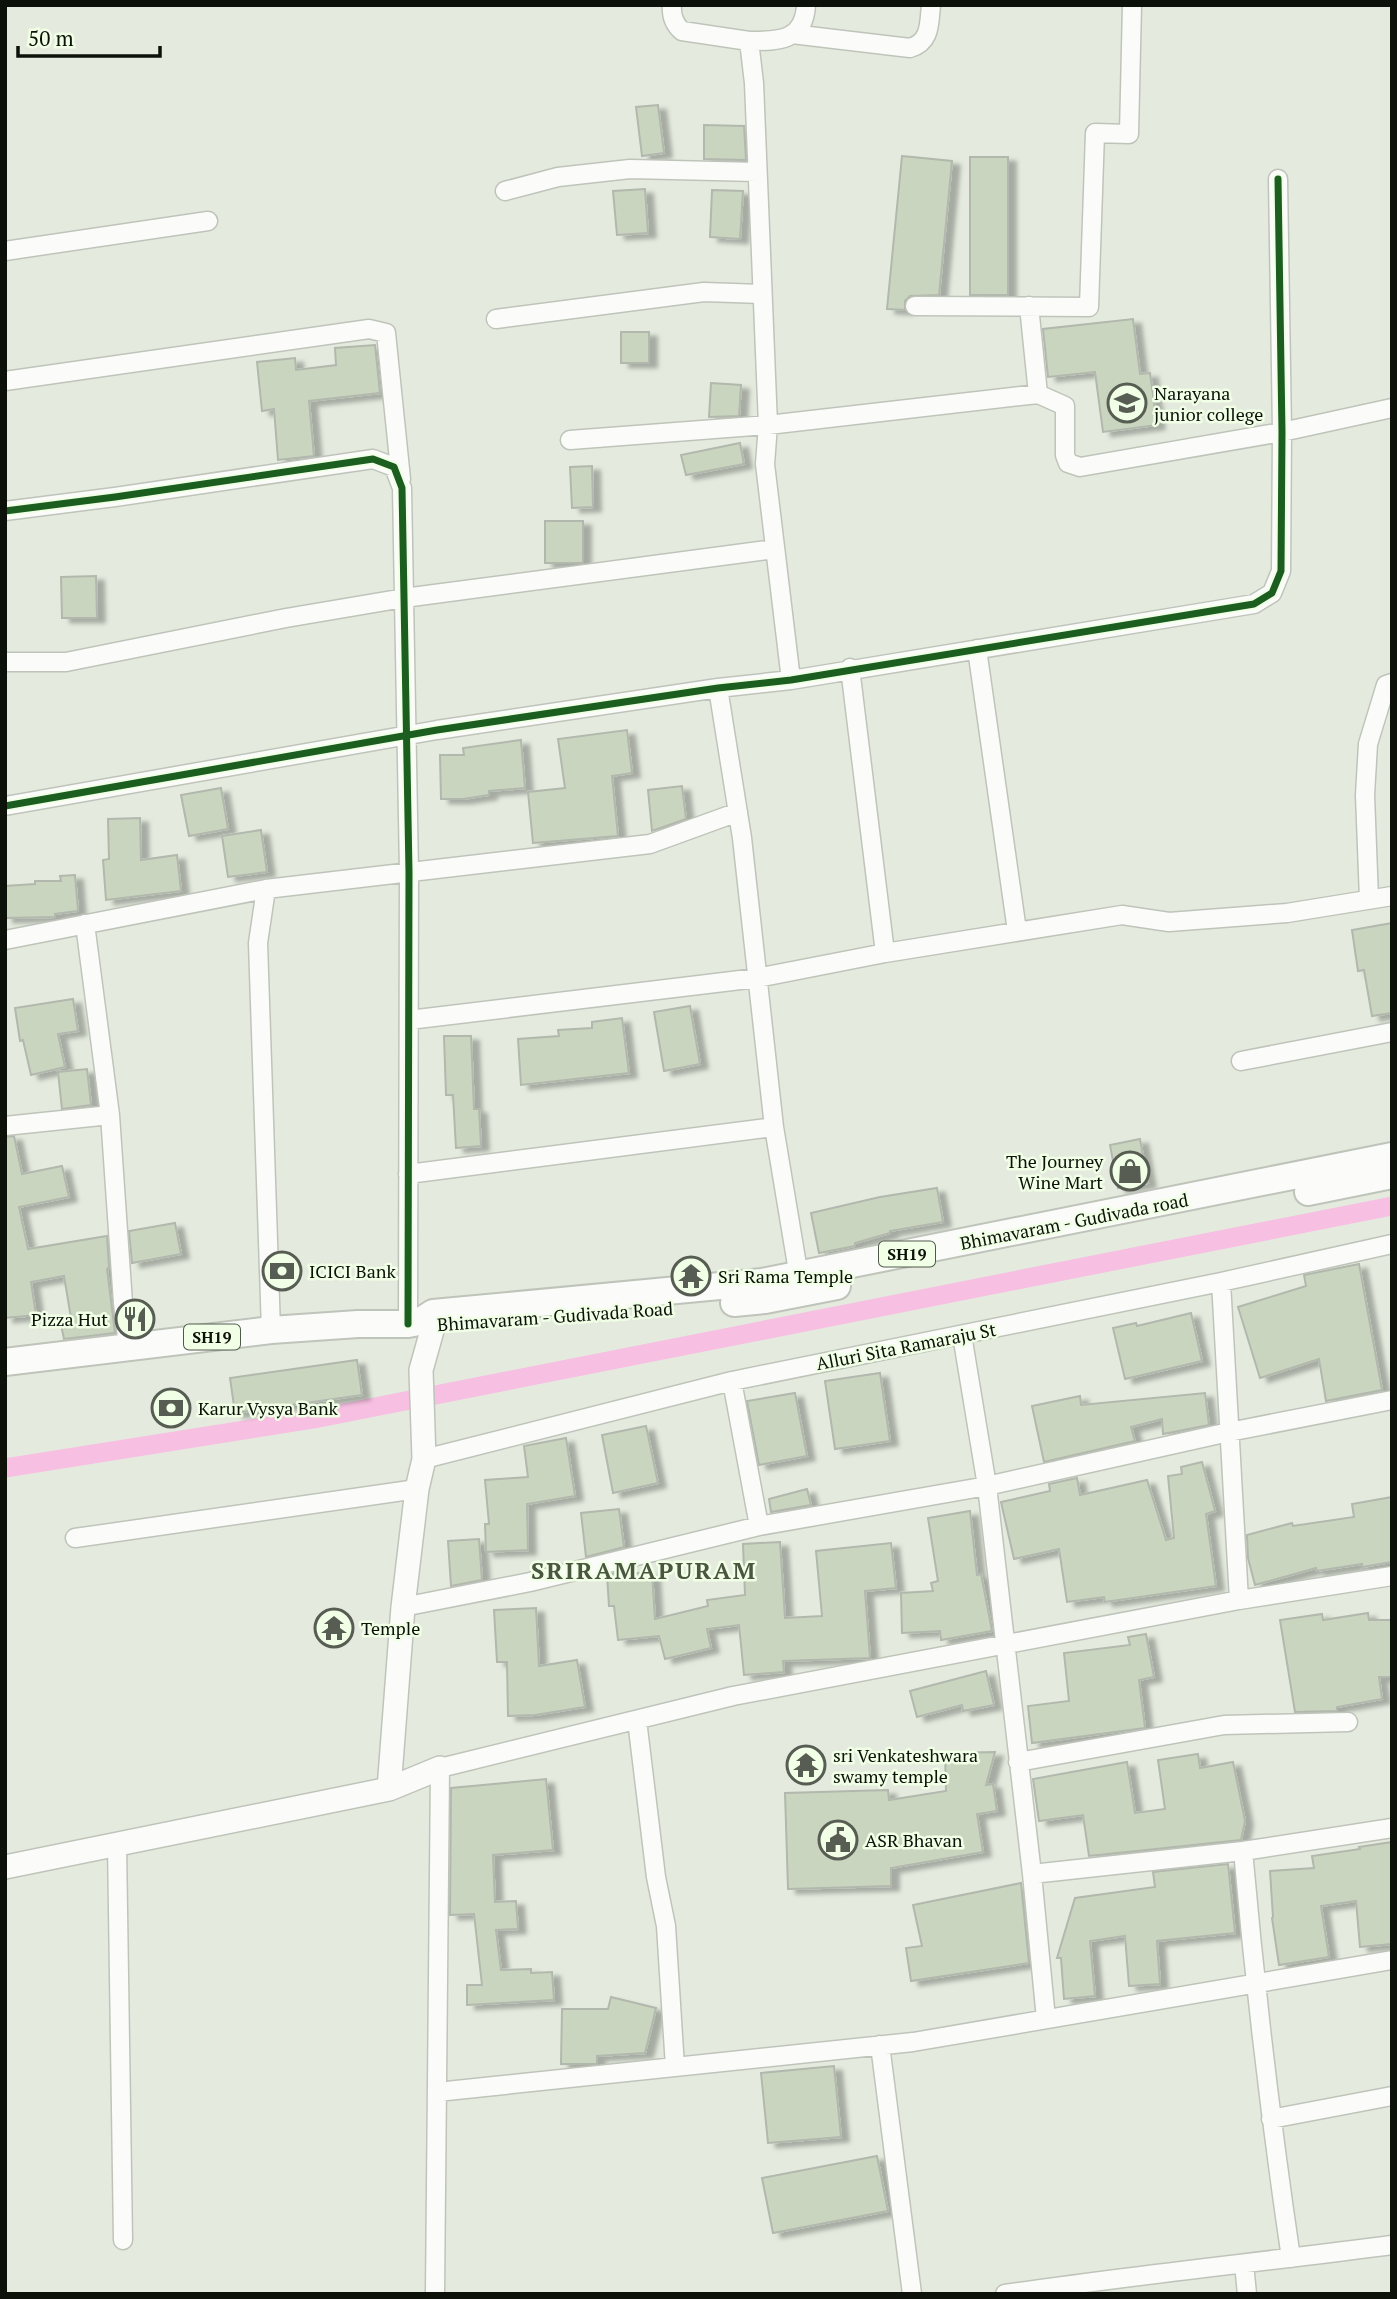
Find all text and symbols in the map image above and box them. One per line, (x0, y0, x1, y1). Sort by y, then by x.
scale bar (18, 14, 159, 58)
text: 50 m (28, 24, 74, 52)
place label: Narayana junior college (1154, 381, 1263, 426)
school or university icon: Narayana junior college (1106, 382, 1148, 424)
place label: The Journey Wine Mart (1006, 1149, 1104, 1194)
shop icon: The Journey Wine Mart (1109, 1150, 1151, 1192)
street label: Bhimavaram - Gudivada road (958, 1187, 1190, 1255)
road number: SH19 (879, 1242, 935, 1266)
bank icon: ICICI Bank (261, 1250, 303, 1292)
temple icon: Sri Rama Temple (670, 1255, 712, 1297)
place label: ICICI Bank (309, 1259, 396, 1283)
place label: Sri Rama Temple (718, 1264, 853, 1288)
street label: Bhimavaram - Gudivada Road (436, 1296, 674, 1336)
restaurant icon: Pizza Hut (114, 1298, 156, 1340)
place label: Pizza Hut (31, 1307, 108, 1331)
street label: Alluri Sita Ramaraju St (814, 1317, 998, 1375)
road number: SH19 (184, 1324, 240, 1350)
bank icon: Karur Vysya Bank (150, 1387, 192, 1429)
place label: Karur Vysya Bank (198, 1396, 339, 1420)
district label: SRIRAMAPURAM (531, 1554, 757, 1586)
temple icon: Temple (313, 1607, 355, 1649)
place label: Temple (361, 1616, 420, 1640)
place label: sri Venkateshwara swamy temple (833, 1743, 978, 1788)
temple icon: sri Venkateshwara swamy temple (785, 1744, 827, 1786)
public building icon: ASR Bhavan (817, 1819, 859, 1861)
place label: ASR Bhavan (865, 1828, 963, 1852)

